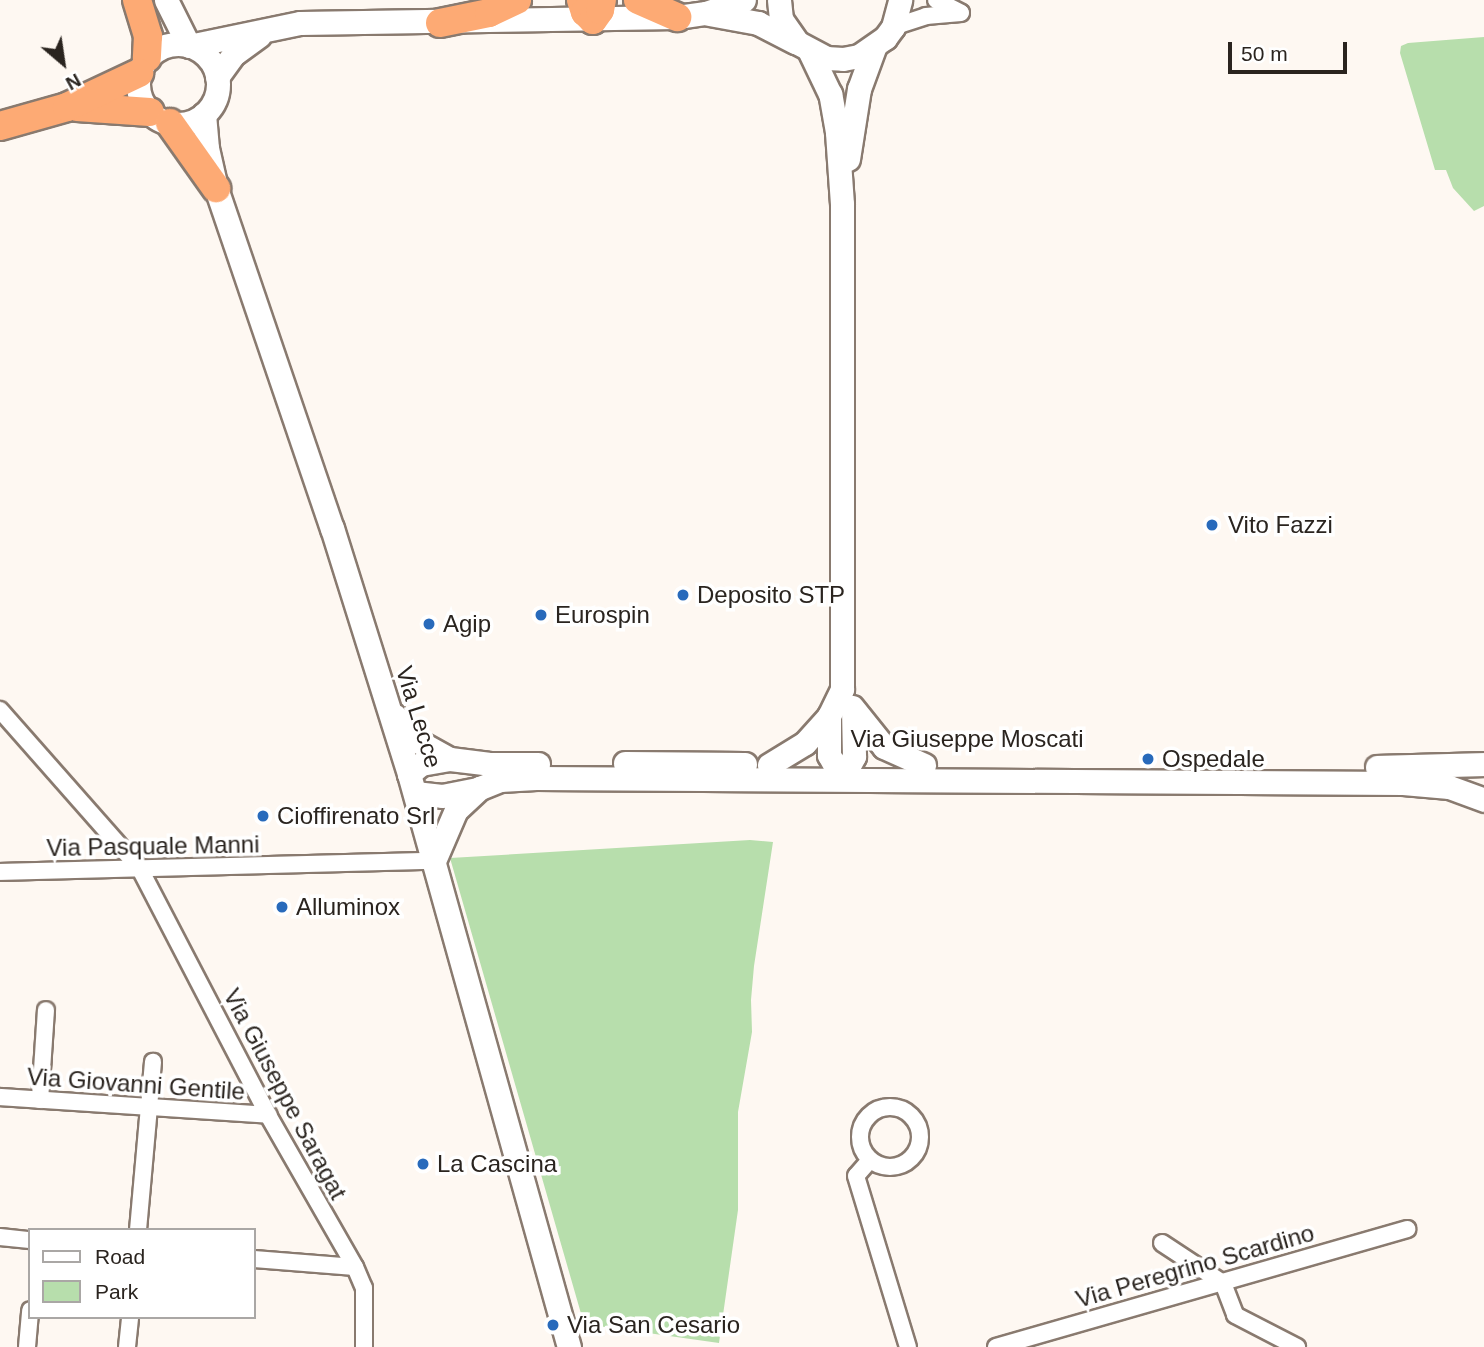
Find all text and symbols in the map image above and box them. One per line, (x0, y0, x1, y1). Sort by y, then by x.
north arrow (28, 28, 98, 98)
scale bar (1232, 28, 1351, 72)
text: 50 m (1241, 42, 1288, 65)
text: N (62, 69, 85, 94)
place label: Vito Fazzi (1228, 511, 1333, 539)
marker: Vito Fazzi (1202, 515, 1222, 535)
place label: Deposito STP (697, 581, 845, 609)
marker: Deposito STP (675, 587, 691, 603)
place label: Eurospin (555, 601, 650, 629)
marker: Eurospin (533, 607, 549, 623)
place label: Agip (443, 610, 491, 638)
marker: Agip (421, 616, 437, 632)
street label: Via Lecce (390, 663, 448, 771)
street label: Via Giuseppe Moscati (850, 725, 1084, 753)
place label: Ospedale (1162, 745, 1265, 773)
marker: Ospedale (1140, 751, 1156, 767)
place label: Cioffirenato Srl (277, 802, 435, 830)
marker: Cioffirenato Srl (255, 808, 271, 824)
street label: Via Pasquale Manni (46, 830, 260, 862)
place label: Alluminox (296, 893, 400, 921)
marker: Alluminox (274, 899, 290, 915)
street label: Via Giuseppe Saragat (217, 984, 353, 1204)
street label: Via Giovanni Gentile (26, 1062, 246, 1106)
place label: La Cascina (437, 1150, 557, 1178)
marker: La Cascina (415, 1156, 431, 1172)
street label: Via Peregrino Scardino (1073, 1218, 1317, 1314)
legend (28, 1228, 256, 1319)
text: Road (95, 1245, 145, 1268)
text: Park (95, 1280, 138, 1303)
place label: Via San Cesario (567, 1311, 740, 1339)
marker: Via San Cesario (545, 1317, 561, 1333)

